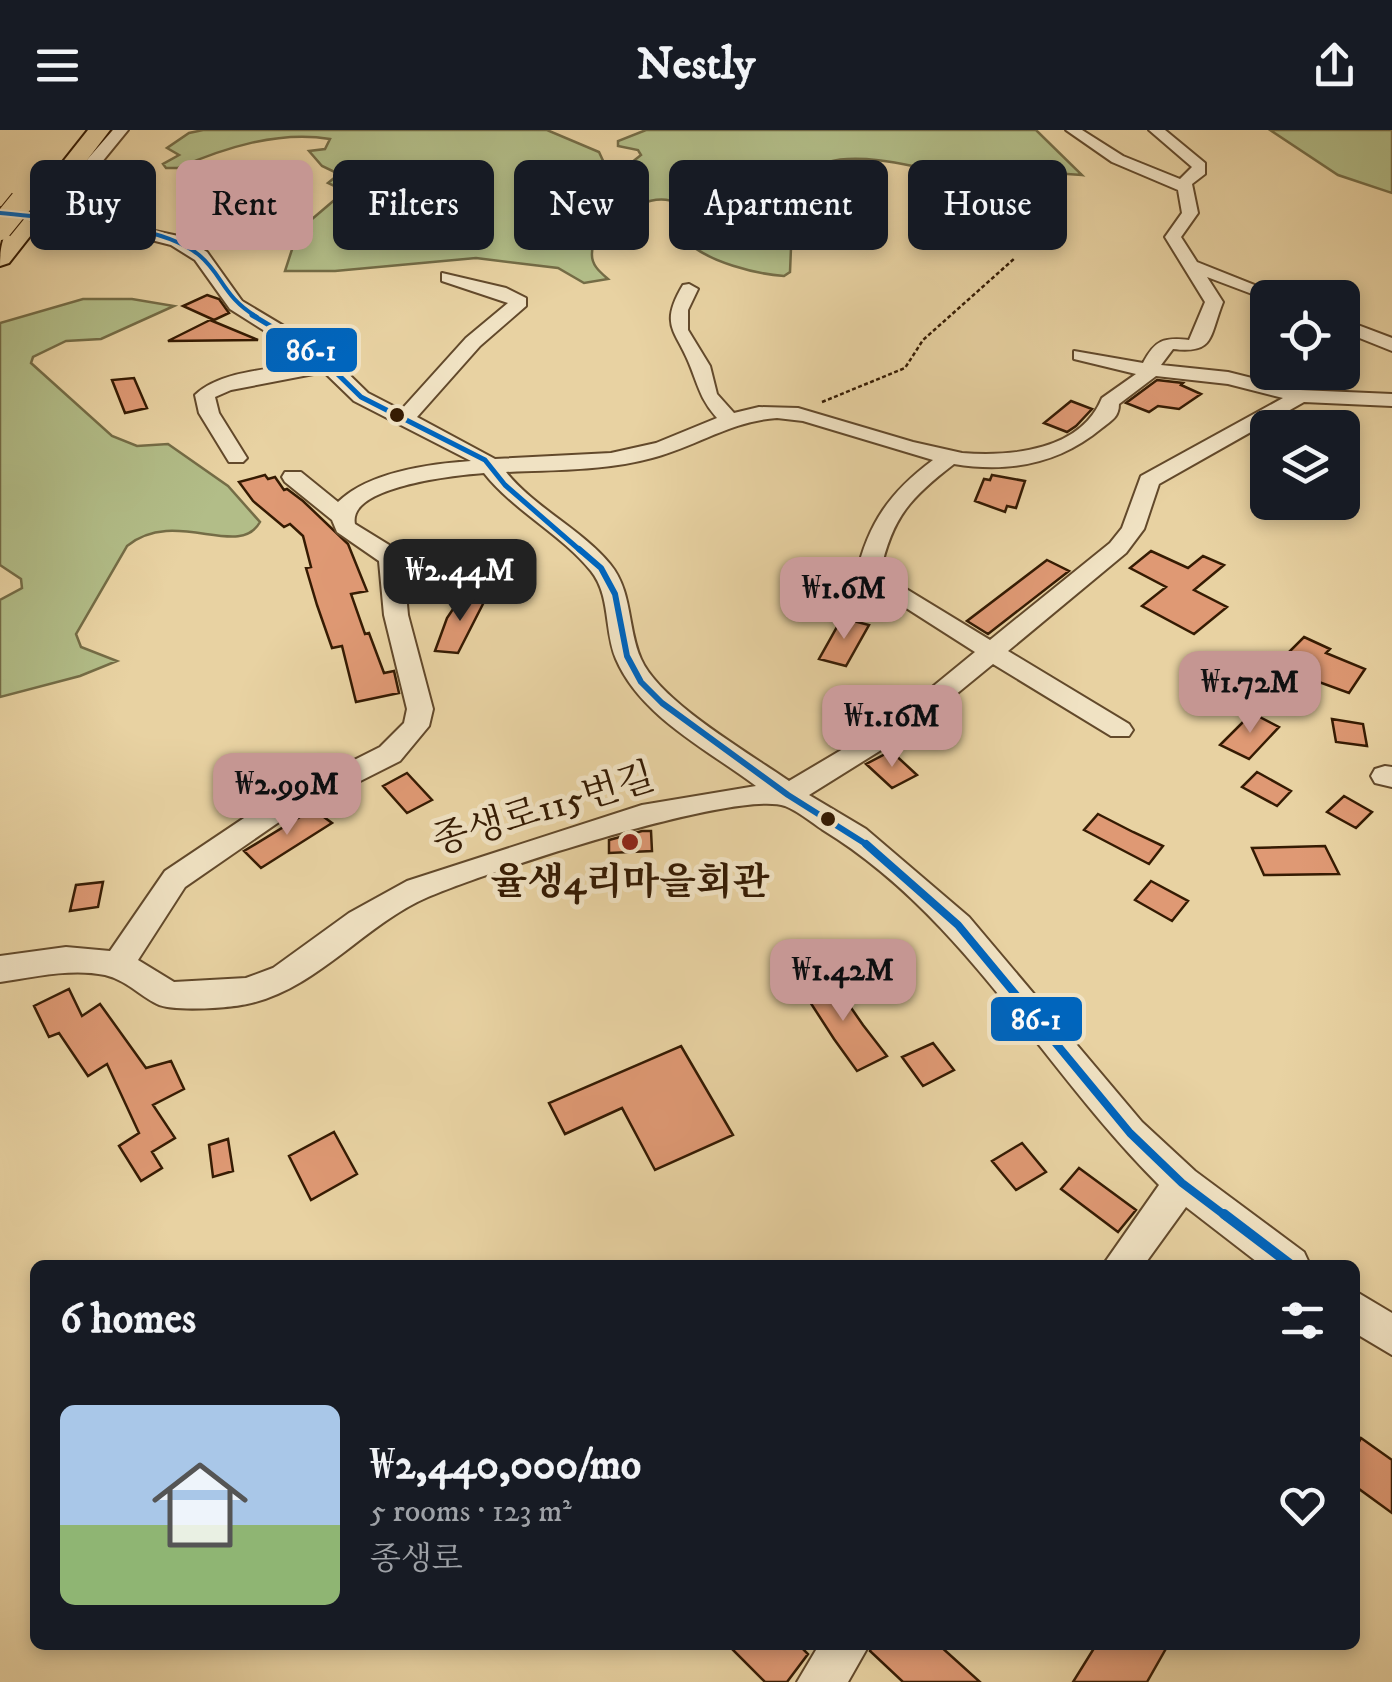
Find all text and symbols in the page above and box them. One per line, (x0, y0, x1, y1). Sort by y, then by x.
text: Nestly (637, 37, 755, 93)
icon: menu (30, 38, 85, 93)
icon: share (1307, 38, 1362, 93)
chip: Buy (30, 160, 156, 250)
chip: Rent (176, 160, 313, 250)
chip: Filters (333, 160, 494, 250)
chip: New (514, 160, 649, 250)
chip: Apartment (669, 160, 888, 250)
chip: House (908, 160, 1067, 250)
map controls (1250, 280, 1360, 520)
button: locate (1250, 280, 1360, 390)
line badge: 86-1 (264, 326, 359, 374)
text: 86-1 (286, 334, 336, 369)
unlabelled marker (387, 405, 407, 425)
button: layers (1250, 410, 1360, 520)
pin: ₩2.44M (379, 539, 541, 624)
text: ₩2.44M (405, 551, 515, 591)
pin: ₩1.6M (774, 557, 914, 642)
text: ₩1.6M (802, 569, 886, 609)
pin: ₩1.72M (1169, 651, 1331, 736)
text: ₩1.72M (1201, 663, 1299, 703)
pin: ₩1.16M (811, 685, 973, 770)
text: ₩1.16M (844, 697, 940, 737)
pin: ₩2.99M (206, 753, 368, 838)
street label: 종생로115번길 (427, 753, 661, 867)
text: ₩2.99M (235, 765, 339, 805)
unlabelled marker (818, 809, 838, 829)
marker: 율생4리마을회관 (619, 831, 641, 853)
place label: 율생4리마을회관 (491, 859, 770, 907)
pin: ₩1.42M (762, 939, 924, 1024)
text: ₩1.42M (792, 951, 894, 991)
line badge: 86-1 (989, 995, 1084, 1043)
text: 86-1 (1011, 1003, 1061, 1038)
icon: filters (1275, 1293, 1330, 1348)
text: 6 homes (60, 1294, 196, 1346)
text: ₩2,440,000/mo (370, 1440, 641, 1492)
icon: home (140, 1445, 260, 1565)
icon: heart (1275, 1478, 1330, 1533)
text: 5 rooms · 123 m² (370, 1492, 572, 1532)
text: 종생로 (370, 1540, 463, 1580)

